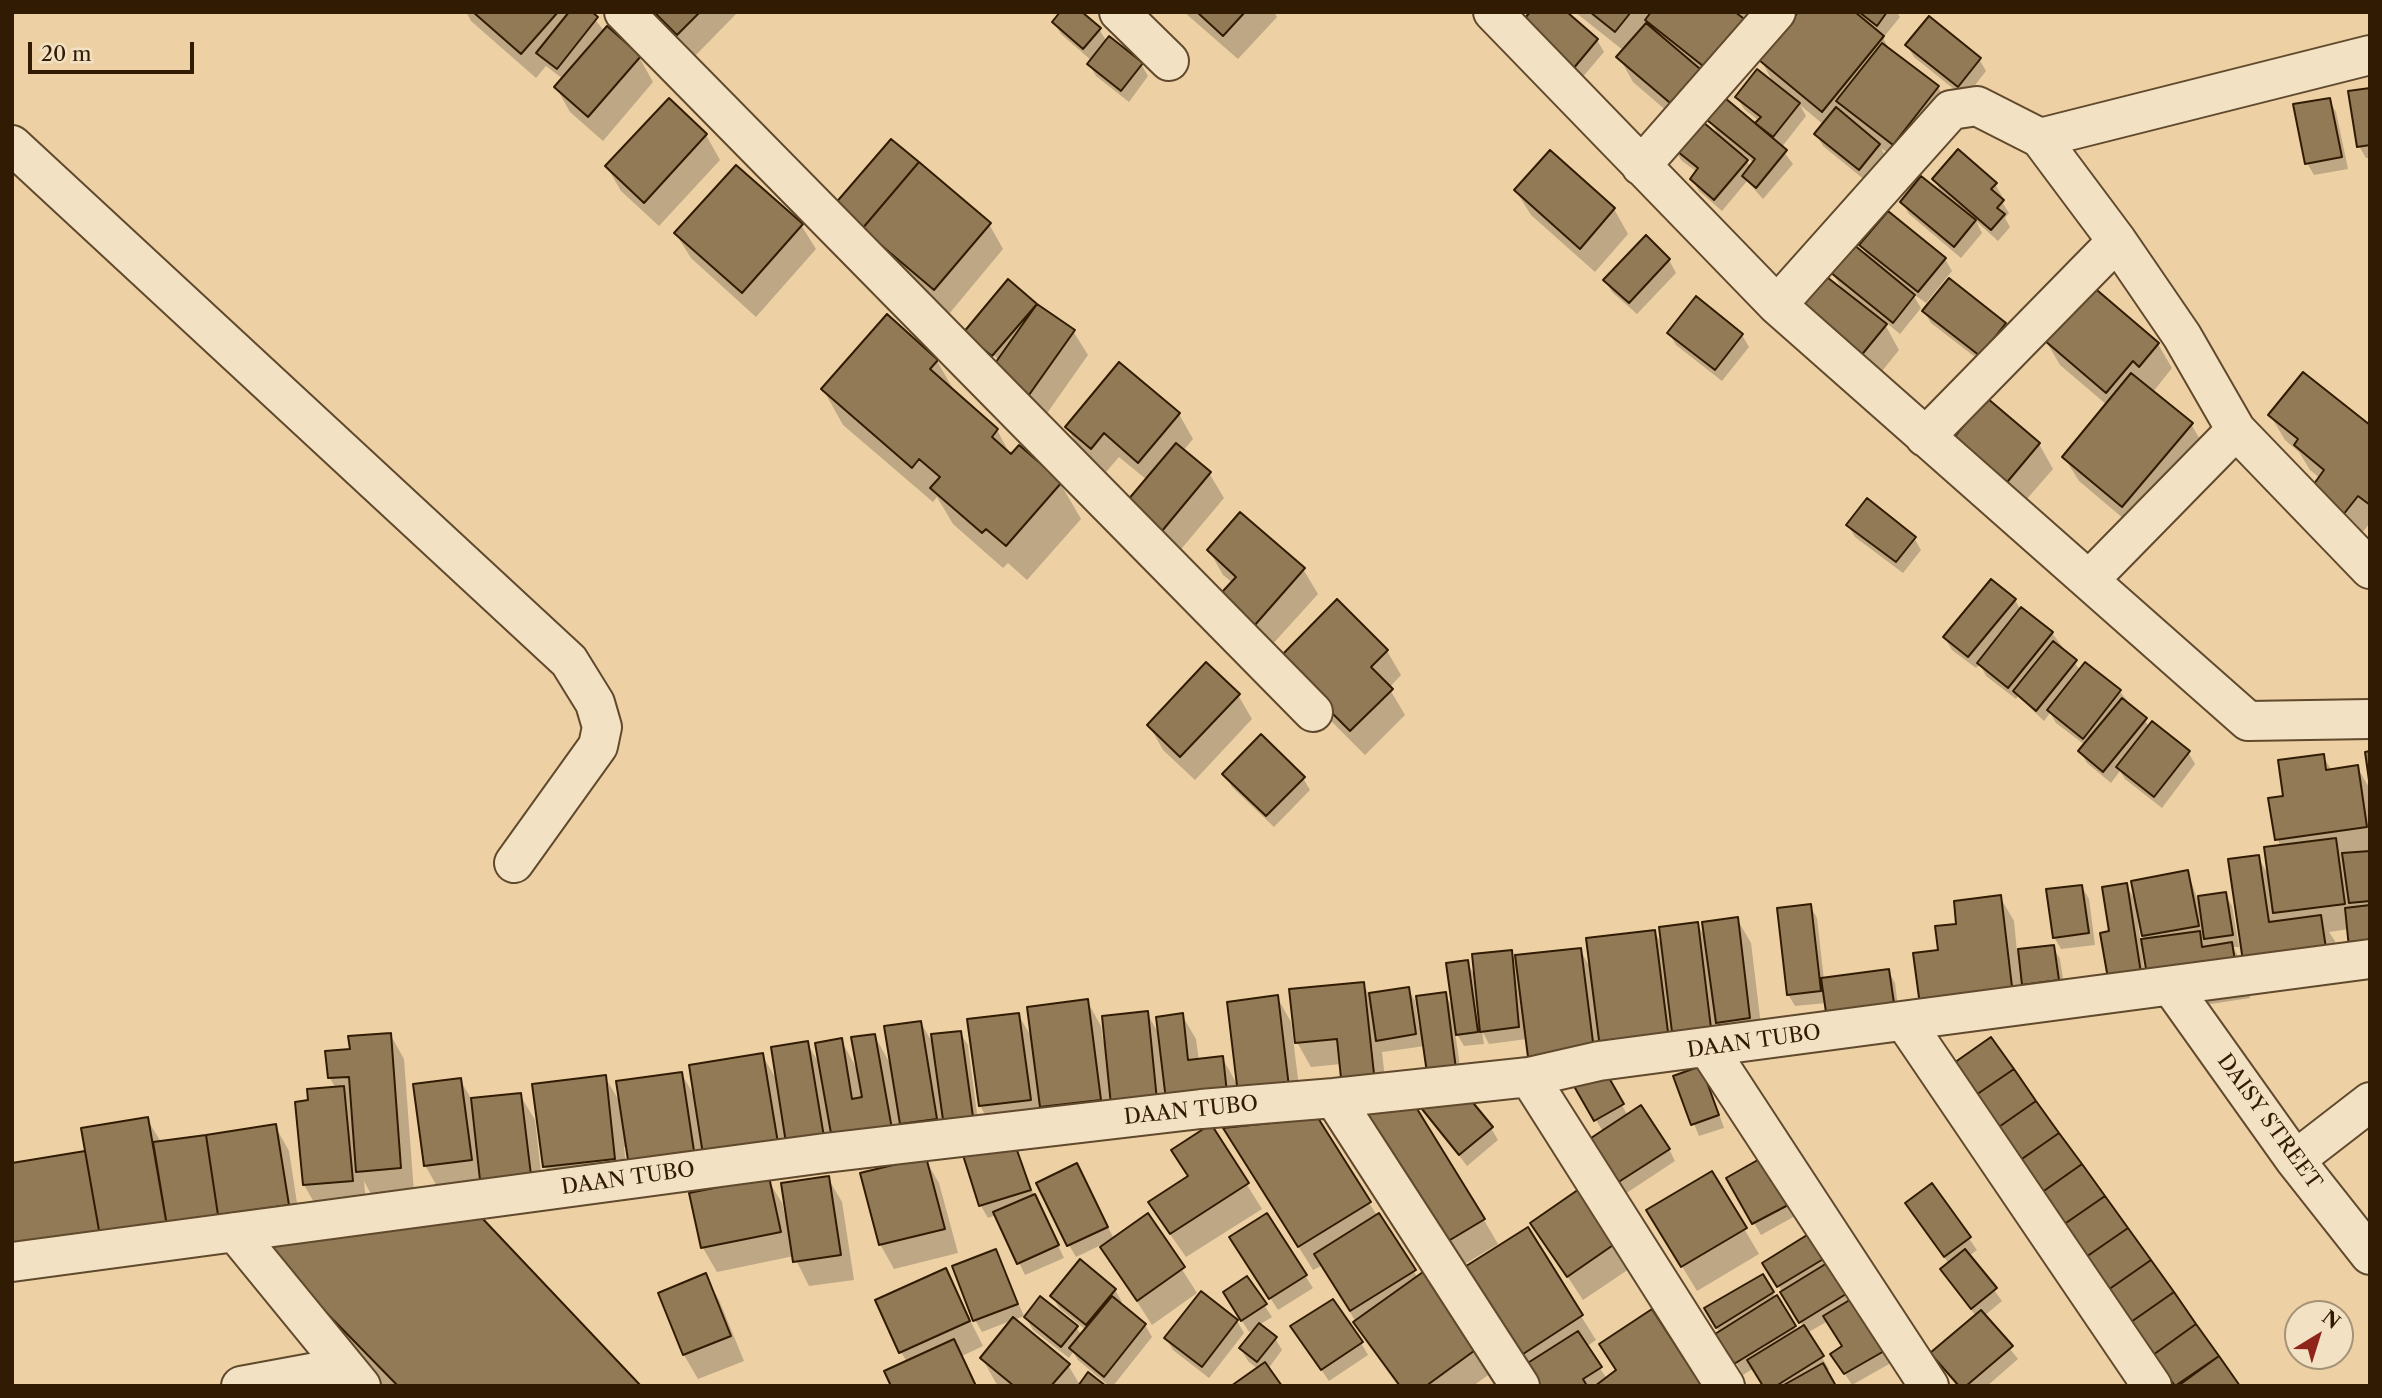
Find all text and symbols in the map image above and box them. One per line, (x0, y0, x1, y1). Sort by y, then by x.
scale bar (32, 28, 198, 72)
text: 20 m (41, 41, 92, 66)
street label: DAAN TUBO (1686, 1020, 1822, 1064)
street label: DAISY STREET (2211, 1049, 2327, 1195)
street label: DAAN TUBO (1123, 1091, 1259, 1131)
street label: DAAN TUBO (560, 1157, 696, 1201)
north arrow (2284, 1300, 2354, 1370)
text: N (2317, 1305, 2345, 1334)

